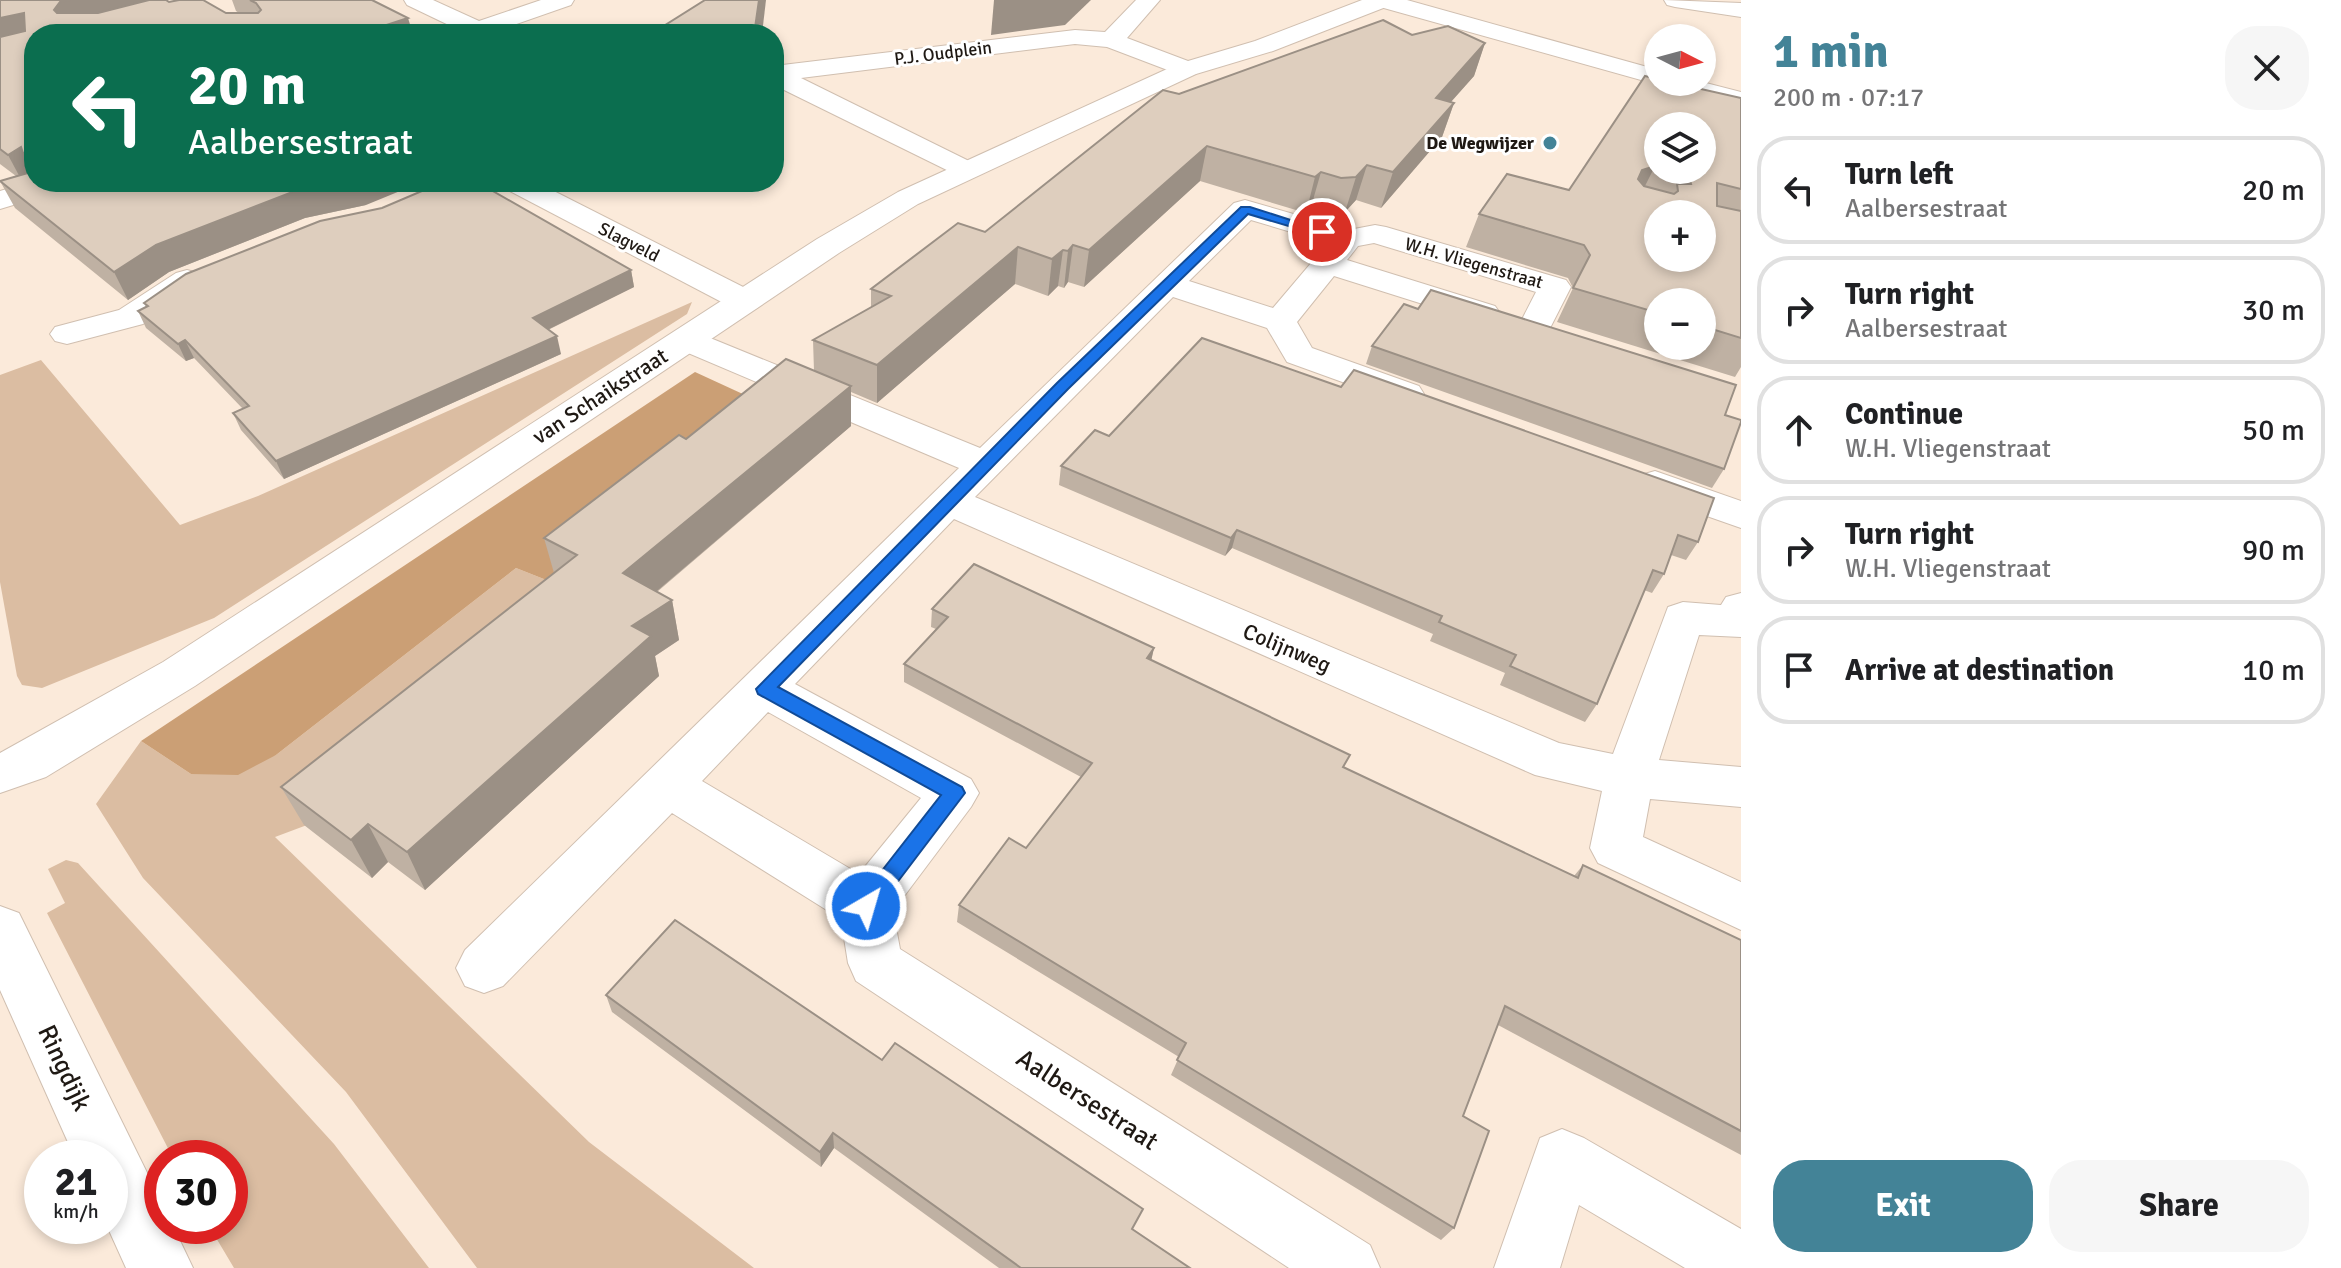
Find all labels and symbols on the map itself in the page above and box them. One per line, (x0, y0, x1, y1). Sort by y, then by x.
north arrow (1644, 24, 1716, 96)
street label: P.J. Oudplein (893, 36, 993, 70)
place label: De Wegwijzer (1426, 132, 1535, 154)
marker: De Wegwijzer (1541, 134, 1559, 152)
pin (1288, 198, 1356, 266)
street label: Slagveld (595, 217, 663, 267)
street label: W.H. Vliegenstraat (1402, 233, 1546, 293)
street label: van Schaikstraat (527, 342, 673, 450)
street label: Colijnweg (1239, 617, 1335, 679)
position arrow (824, 864, 908, 948)
street label: Ringdijk (30, 1020, 98, 1116)
street label: Aalbersestraat (1010, 1042, 1164, 1158)
speed limit sign: 30 (144, 1140, 248, 1244)

